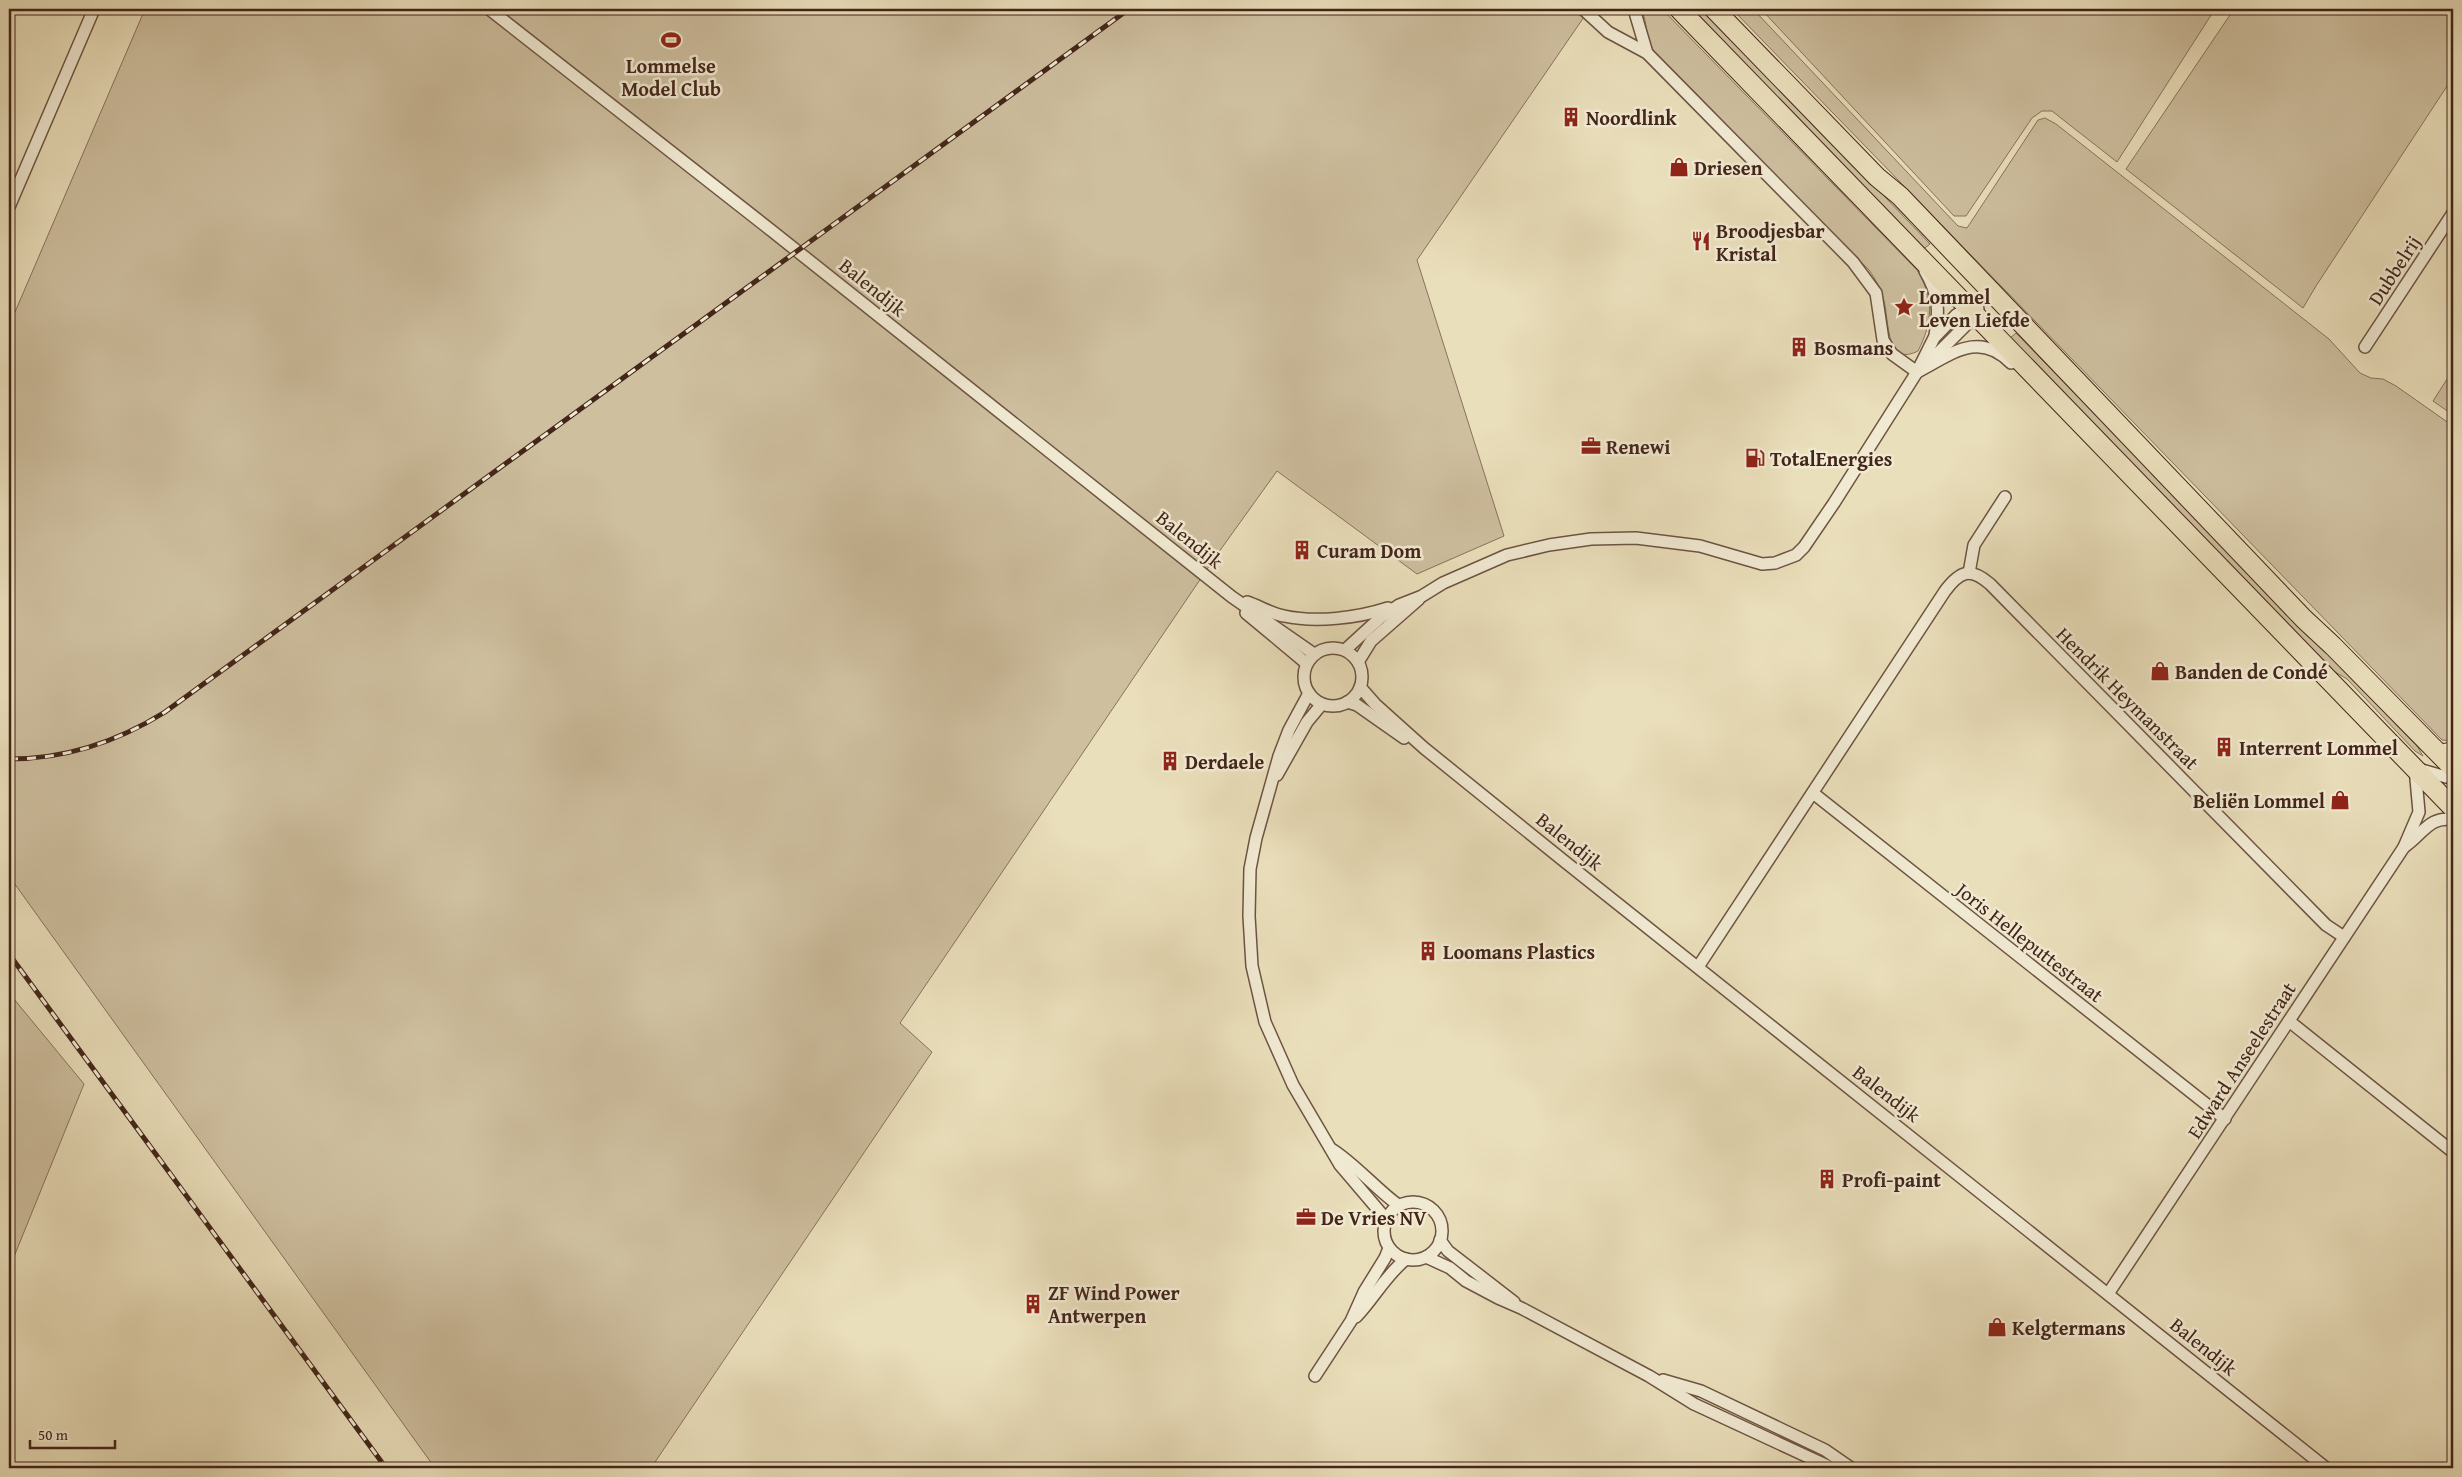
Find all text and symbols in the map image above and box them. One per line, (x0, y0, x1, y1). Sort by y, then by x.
sports icon: Lommelse Model Club (660, 29, 682, 51)
place label: Lommelse Model Club (621, 51, 721, 103)
place label: Noordlink (1586, 103, 1677, 132)
building icon: Noordlink (1560, 106, 1582, 128)
place label: Driesen (1694, 153, 1763, 182)
shop icon: Driesen (1668, 156, 1690, 178)
place label: Broodjesbar Kristal (1716, 216, 1825, 268)
street label: Dubbelrij (2361, 229, 2427, 311)
restaurant icon: Broodjesbar Kristal (1690, 230, 1712, 252)
street label: Balendijk (833, 251, 913, 324)
place label: Lommel Leven Liefde (1919, 282, 2030, 334)
place icon: Lommel Leven Liefde (1893, 296, 1915, 318)
place label: Bosmans (1814, 333, 1893, 362)
building icon: Bosmans (1788, 336, 1810, 358)
place label: Renewi (1606, 432, 1670, 461)
office icon: Renewi (1580, 435, 1602, 457)
place label: TotalEnergies (1770, 444, 1892, 473)
fuel station icon: TotalEnergies (1744, 447, 1766, 469)
street label: Balendijk (1150, 503, 1230, 576)
place label: Curam Dom (1317, 536, 1421, 565)
building icon: Curam Dom (1291, 539, 1313, 561)
street label: Hendrik Heymanstraat (2050, 620, 2206, 776)
place label: Banden de Condé (2175, 657, 2328, 686)
shop icon: Banden de Condé (2149, 660, 2171, 682)
place label: Interrent Lommel (2239, 733, 2398, 762)
building icon: Interrent Lommel (2213, 736, 2235, 758)
place label: Derdaele (1185, 747, 1265, 776)
building icon: Derdaele (1159, 750, 1181, 772)
place label: Beliën Lommel (2193, 786, 2325, 815)
shop icon: Beliën Lommel (2329, 789, 2351, 811)
street label: Balendijk (1530, 805, 1610, 878)
street label: Joris Helleputtestraat (1948, 873, 2110, 1009)
place label: Loomans Plastics (1443, 937, 1595, 966)
building icon: Loomans Plastics (1417, 940, 1439, 962)
street label: Edward Anseelestraat (2179, 976, 2303, 1144)
street label: Balendijk (1847, 1057, 1928, 1129)
place label: Profi-paint (1842, 1165, 1941, 1194)
building icon: Profi-paint (1816, 1168, 1838, 1190)
place label: De Vries NV (1321, 1203, 1427, 1232)
office icon: De Vries NV (1295, 1206, 1317, 1228)
place label: ZF Wind Power Antwerpen (1048, 1278, 1180, 1330)
building icon: ZF Wind Power Antwerpen (1022, 1293, 1044, 1315)
street label: Balendijk (2164, 1310, 2244, 1383)
place label: Kelgtermans (2012, 1313, 2126, 1342)
shop icon: Kelgtermans (1986, 1316, 2008, 1338)
scale bar (30, 1417, 115, 1449)
text: 50 m (38, 1424, 69, 1445)

